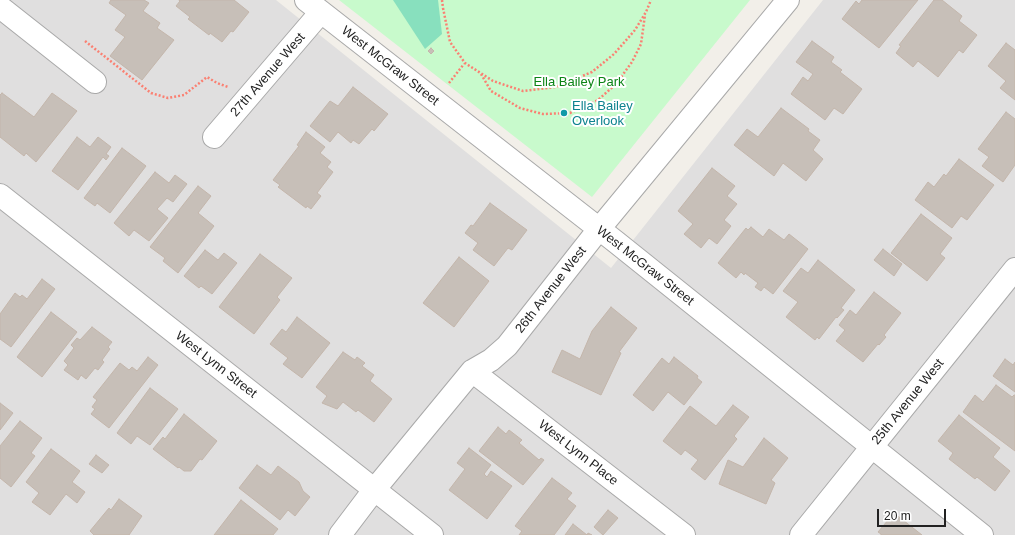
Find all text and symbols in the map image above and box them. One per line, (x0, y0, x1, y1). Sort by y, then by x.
street label: West McGraw Street (338, 23, 442, 109)
street label: 27th Avenue West (227, 30, 309, 120)
park label: Ella Bailey Park (533, 74, 625, 90)
place label: Ella Bailey Overlook (572, 98, 633, 129)
marker: Ella Bailey Overlook (559, 108, 569, 118)
street label: West McGraw Street (593, 223, 697, 309)
street label: 26th Avenue West (512, 244, 590, 336)
street label: West Lynn Street (172, 328, 260, 402)
street label: 25th Avenue West (869, 356, 947, 448)
street label: West Lynn Place (535, 417, 621, 489)
scale bar (879, 501, 948, 527)
text: 20 m (884, 509, 911, 523)

